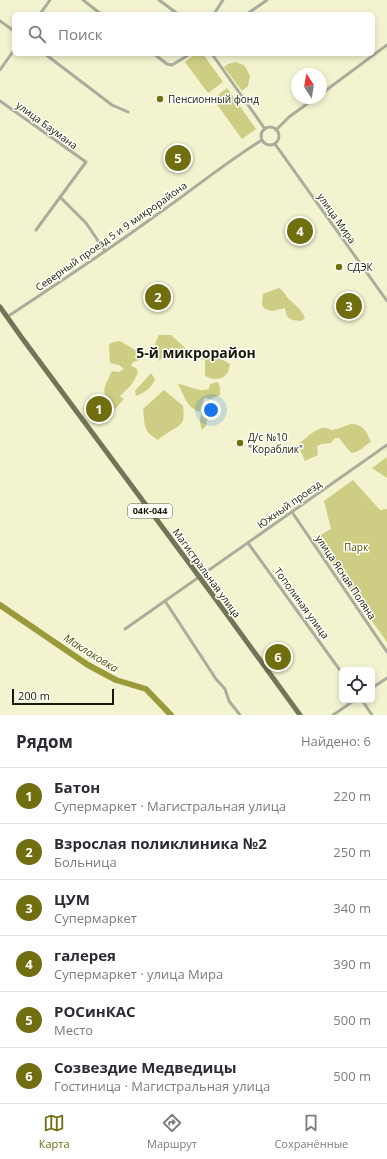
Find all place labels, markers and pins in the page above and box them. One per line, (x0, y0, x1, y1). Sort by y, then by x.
place label: Пенсионный фонд (168, 92, 259, 106)
marker: Пенсионный фонд (155, 94, 165, 104)
pin: 5 (165, 143, 191, 173)
pin: 4 (287, 216, 313, 246)
place label: СДЭК (347, 260, 373, 274)
marker: СДЭК (334, 262, 344, 272)
pin: 2 (145, 282, 171, 312)
pin: 3 (336, 291, 362, 321)
pin: 1 (86, 394, 112, 424)
place label: Д/с №10 "Кораблик" (248, 430, 303, 456)
marker: Д/с №10 "Кораблик" (235, 438, 245, 448)
pin: 6 (265, 642, 291, 672)

